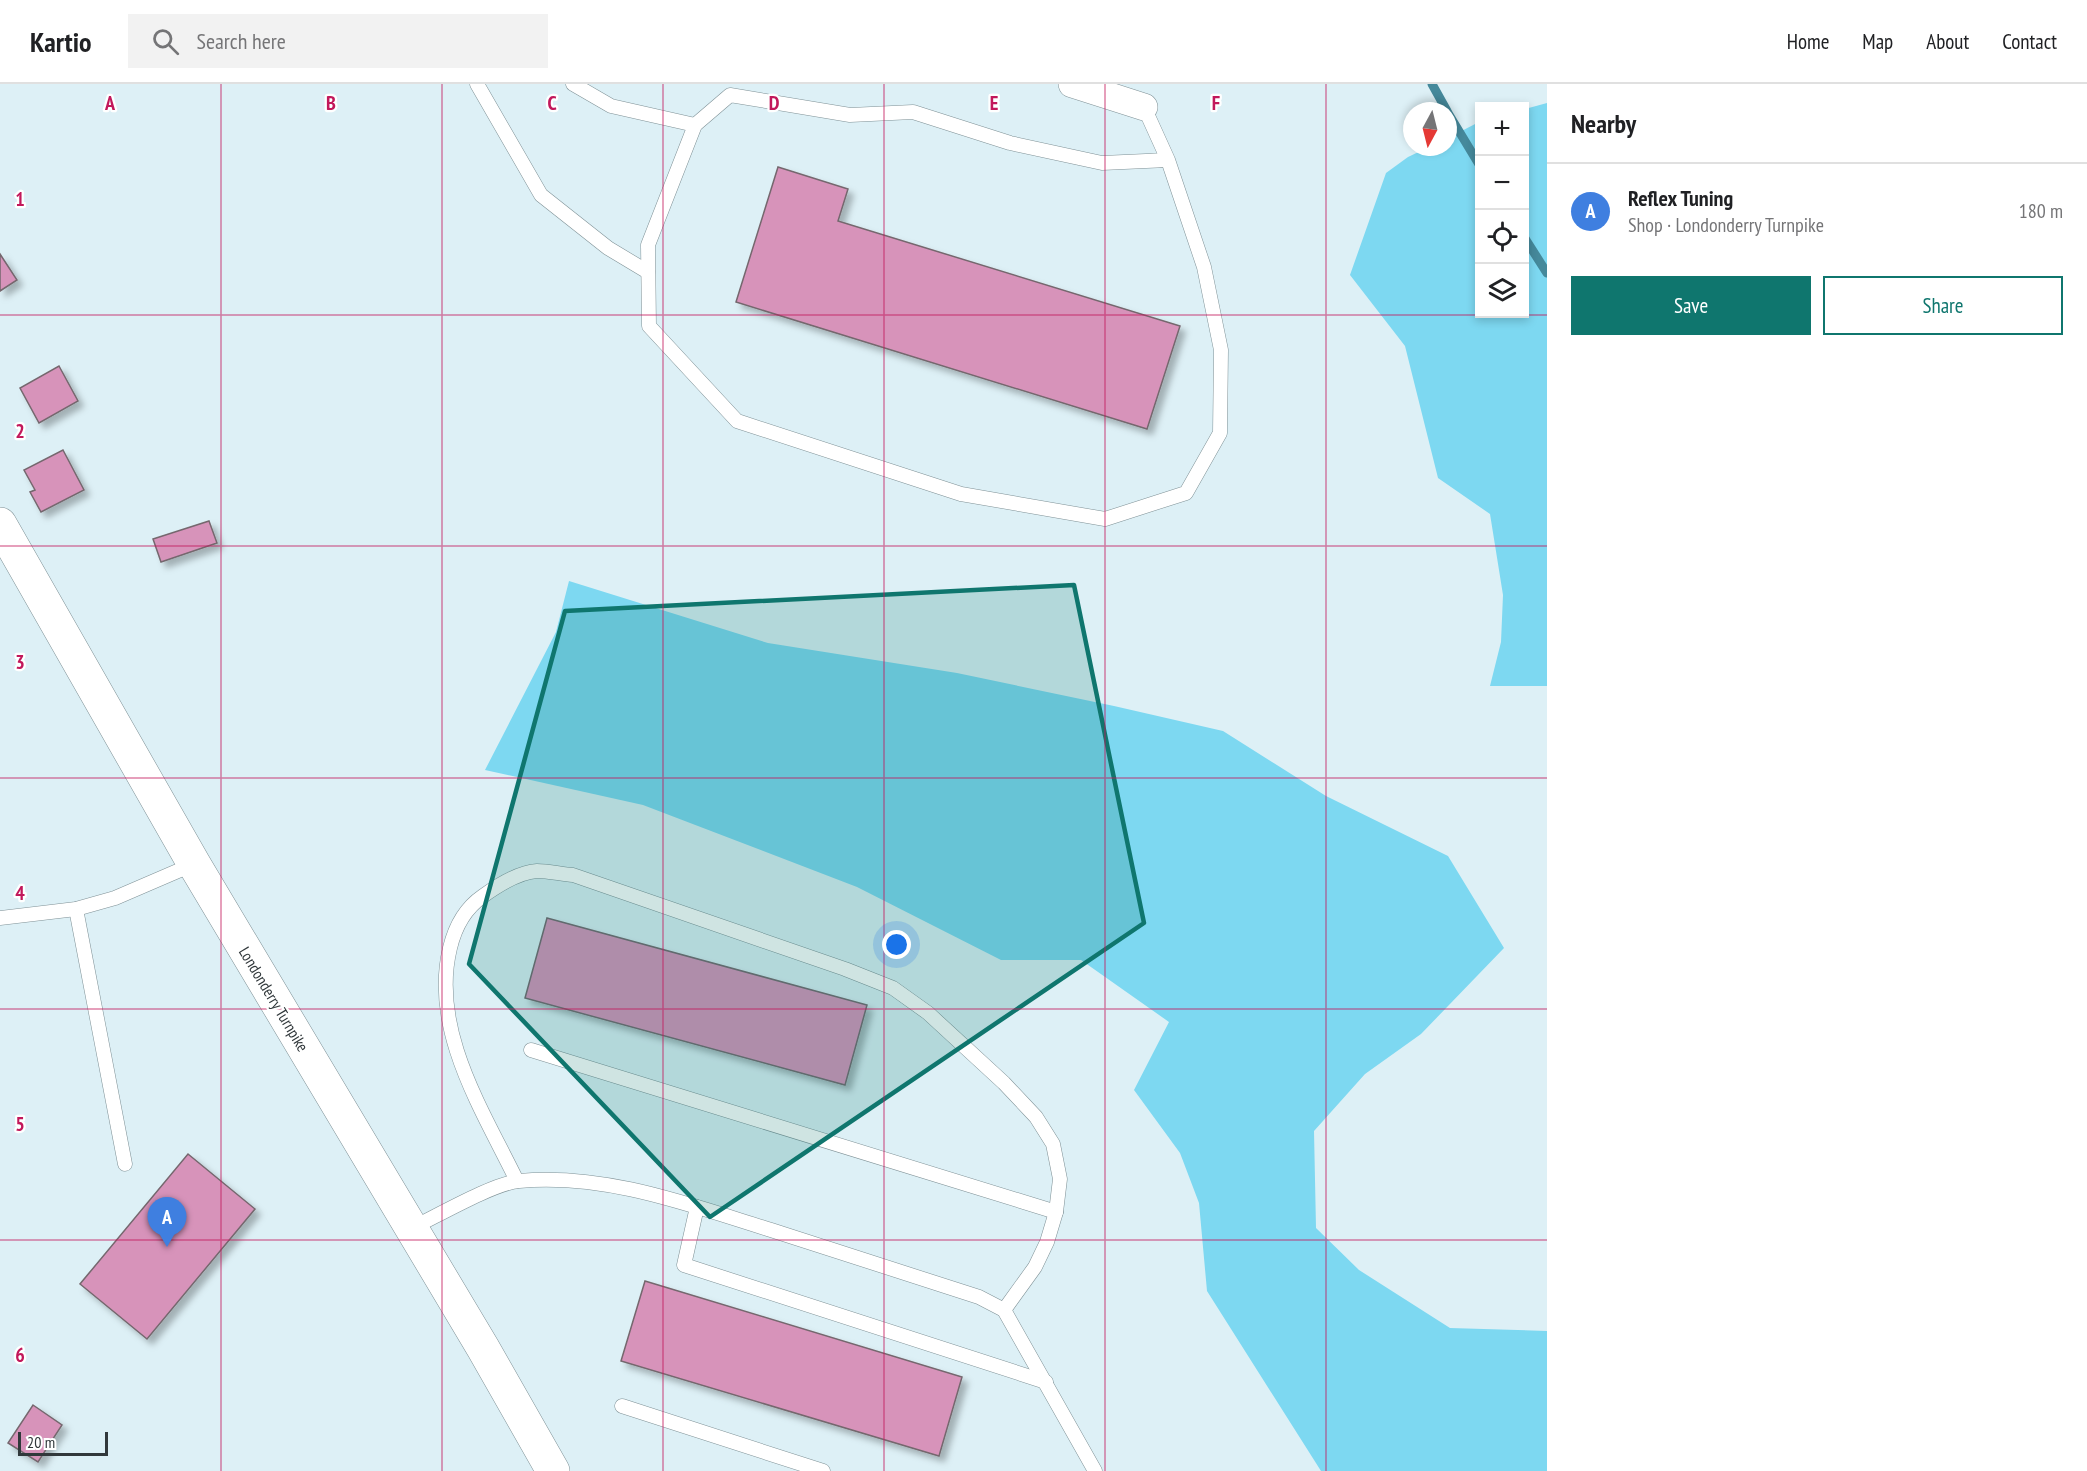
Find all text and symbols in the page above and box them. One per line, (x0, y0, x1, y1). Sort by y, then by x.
search box (128, 14, 548, 68)
text: Kartio (30, 23, 92, 60)
icon: search (149, 25, 182, 58)
text: Search here (197, 27, 286, 55)
text: Home (1787, 28, 1829, 55)
text: Map (1862, 28, 1893, 55)
text: About (1926, 28, 1969, 55)
text: Contact (2002, 28, 2057, 55)
text: A (104, 90, 116, 116)
text: B (326, 90, 336, 116)
text: C (547, 90, 557, 116)
text: D (769, 90, 780, 116)
text: E (990, 90, 998, 116)
text: F (1212, 90, 1220, 116)
north arrow (1403, 102, 1457, 156)
map controls (1475, 102, 1529, 318)
button: + (1475, 102, 1529, 156)
text: Nearby (1571, 107, 1636, 140)
button: − (1475, 156, 1529, 210)
text: Reflex Tuning (1628, 184, 1733, 212)
text: 1 (15, 186, 25, 212)
text: A (1585, 198, 1596, 224)
text: 180 m (2019, 198, 2063, 224)
button: locate (1475, 210, 1529, 264)
text: Shop · Londonderry Turnpike (1628, 212, 1824, 238)
button: layers (1475, 264, 1529, 318)
button: Save (1571, 276, 1811, 335)
button: Share (1823, 276, 2063, 335)
text: 2 (15, 418, 25, 444)
text: 3 (15, 649, 25, 675)
text: 4 (15, 880, 25, 906)
your location (882, 930, 911, 959)
street label: Londonderry Turnpike (235, 943, 313, 1055)
text: 5 (15, 1111, 25, 1137)
pin: A (148, 1198, 186, 1247)
text: 6 (15, 1342, 25, 1368)
scale bar (18, 1429, 108, 1456)
text: 20 m (27, 1432, 55, 1452)

